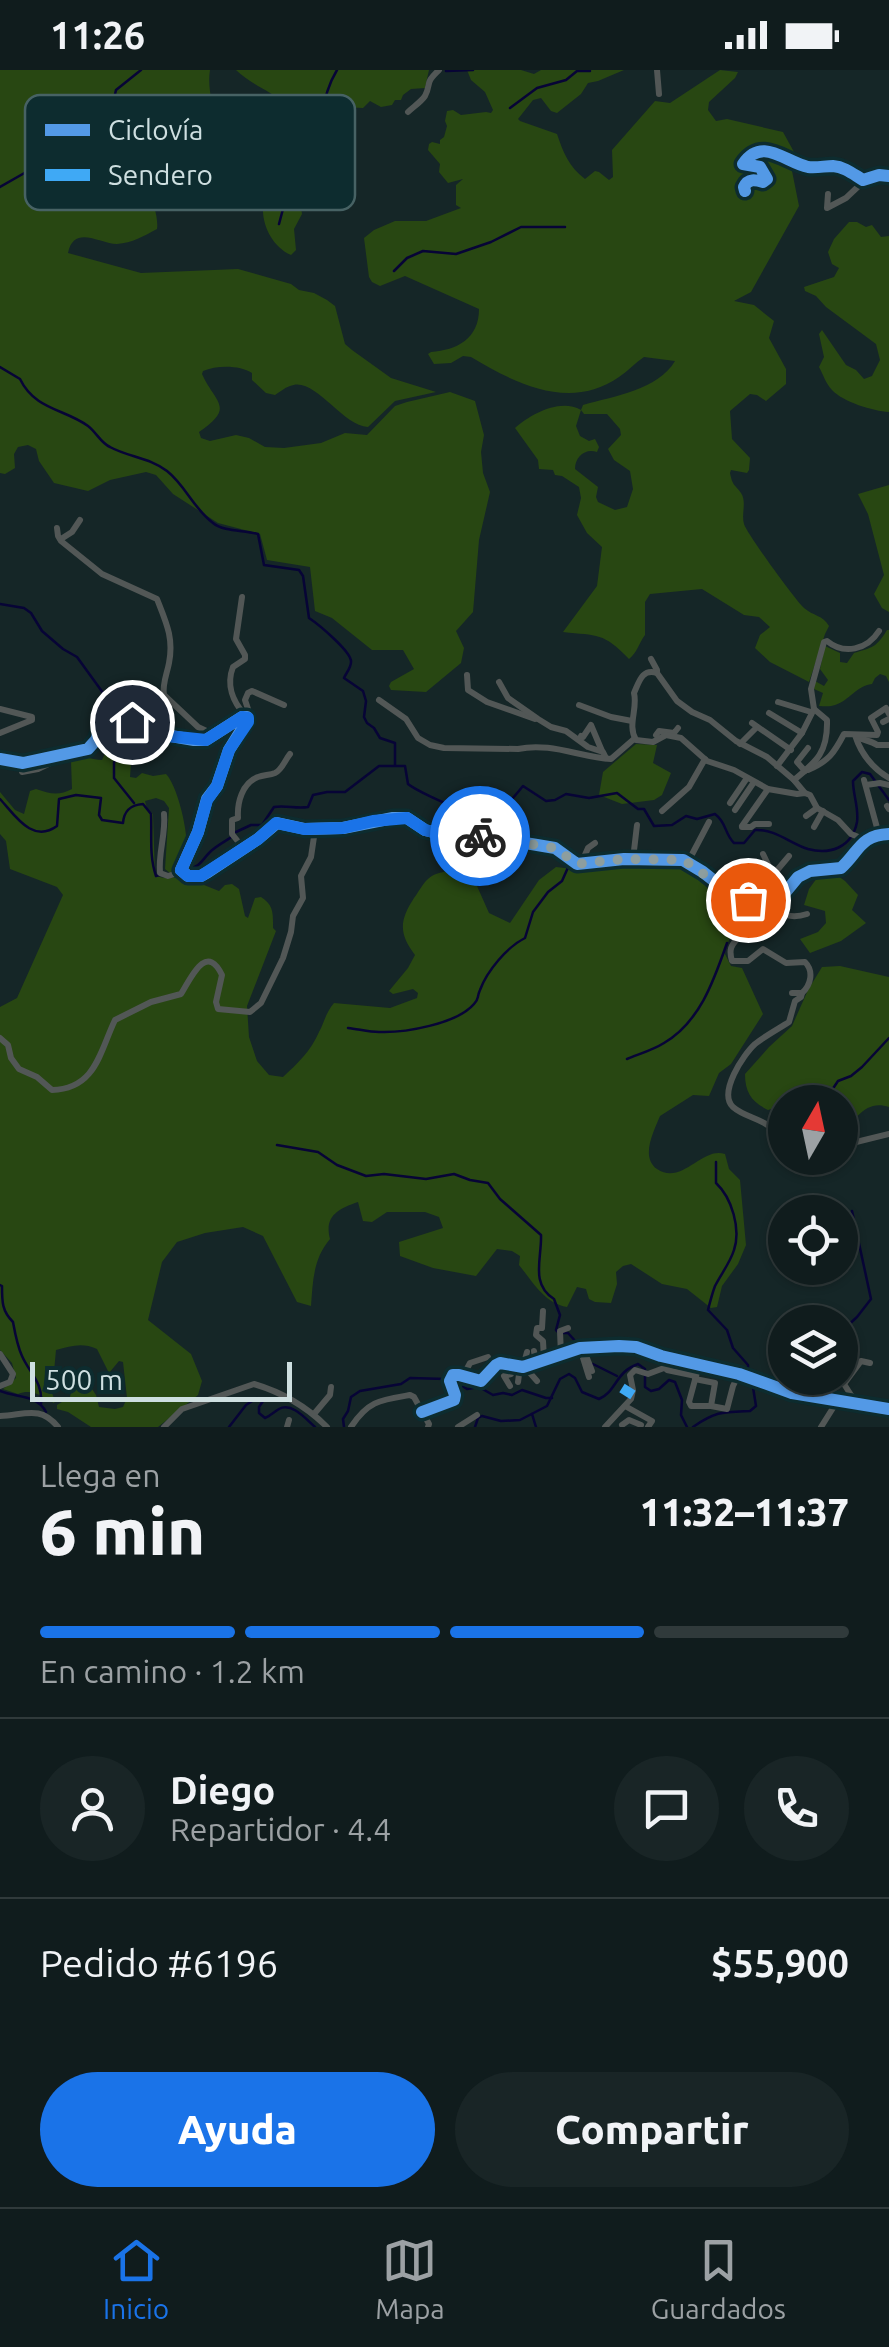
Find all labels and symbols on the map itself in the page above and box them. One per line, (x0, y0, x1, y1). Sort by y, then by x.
legend (25, 95, 355, 210)
text: Ciclovía (108, 114, 204, 145)
text: Sendero (108, 159, 213, 190)
pin (90, 680, 175, 765)
courier (430, 786, 530, 886)
pin (706, 858, 791, 943)
north arrow (768, 1085, 858, 1175)
scale bar (30, 1357, 292, 1402)

